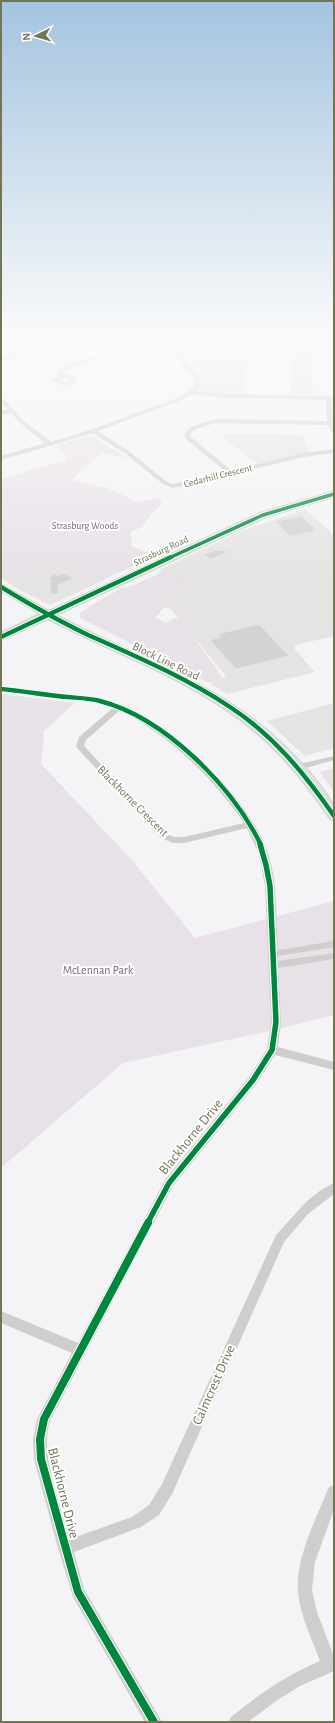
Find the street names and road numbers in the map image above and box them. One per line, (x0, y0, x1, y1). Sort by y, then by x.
street label: Cedarhill Crescent (183, 462, 254, 489)
street label: Strasburg Road (132, 534, 190, 568)
street label: Block Line Road (131, 640, 201, 682)
street label: Blackhorne Crescent (95, 763, 171, 839)
street label: Blackhorne Drive (156, 1097, 226, 1177)
street label: Calmcrest Drive (190, 1343, 238, 1427)
street label: Blackhorne Drive (45, 1446, 81, 1540)

